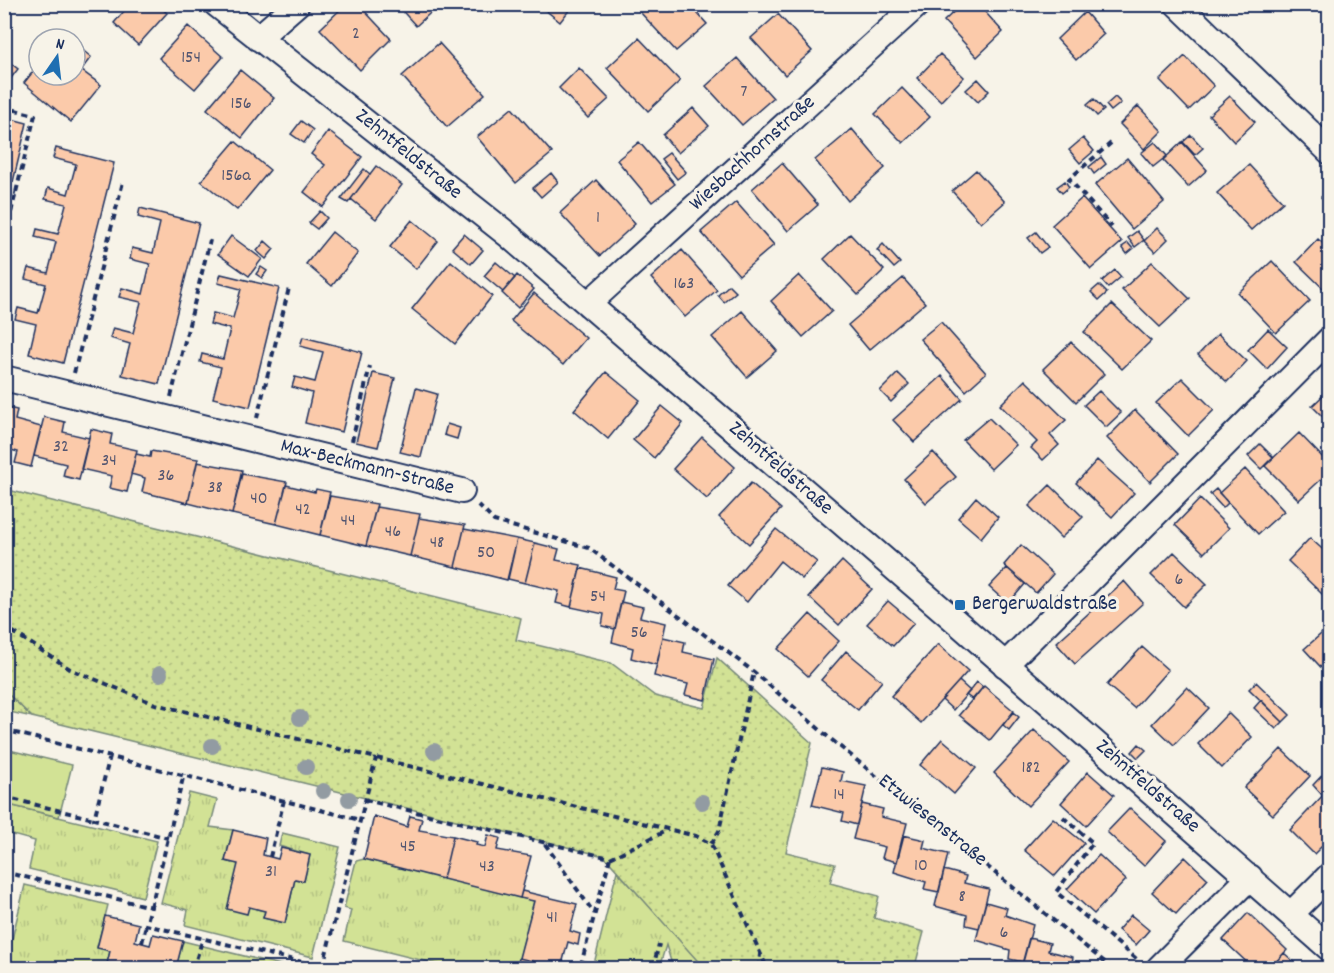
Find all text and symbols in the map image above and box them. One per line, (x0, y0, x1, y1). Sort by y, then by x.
house number: 2 (352, 22, 360, 47)
north arrow (27, 27, 87, 87)
text: N (53, 33, 67, 57)
house number: 154 (181, 46, 201, 71)
house number: 7 (741, 80, 748, 105)
street label: Wiesbachhornstraße (683, 89, 823, 219)
house number: 156 (230, 92, 252, 117)
street label: Zehntfeldstraße (348, 102, 468, 208)
house number: 156a (221, 164, 251, 189)
house number: 1 (596, 206, 600, 231)
house number: 163 (674, 272, 694, 297)
street label: Zehntfeldstraße (721, 415, 839, 523)
street label: Max-Beckmann-Straße (277, 432, 457, 504)
house number: 32 (53, 435, 69, 460)
house number: 34 (101, 449, 117, 474)
house number: 36 (158, 464, 174, 489)
house number: 38 (207, 476, 223, 501)
house number: 40 (250, 487, 268, 512)
house number: 42 (295, 498, 311, 523)
house number: 44 (341, 509, 355, 534)
house number: 46 (385, 520, 401, 545)
house number: 48 (430, 531, 444, 556)
house number: 50 (477, 541, 495, 566)
house number: 6 (1175, 568, 1183, 593)
house number: 54 (590, 585, 606, 610)
place label: Bergerwaldstraße (972, 590, 1117, 620)
marker: Bergerwaldstraße (953, 598, 967, 612)
house number: 56 (630, 621, 648, 646)
street label: Zehntfeldstraße (1088, 733, 1206, 841)
house number: 182 (1021, 756, 1041, 781)
street label: Etzwiesenstraße (871, 767, 993, 875)
house number: 14 (833, 783, 845, 808)
house number: 45 (400, 835, 416, 860)
house number: 10 (914, 854, 928, 879)
house number: 43 (479, 855, 495, 880)
house number: 31 (265, 860, 277, 885)
house number: 8 (958, 885, 966, 910)
house number: 41 (546, 906, 558, 931)
house number: 6 (1000, 921, 1008, 946)

